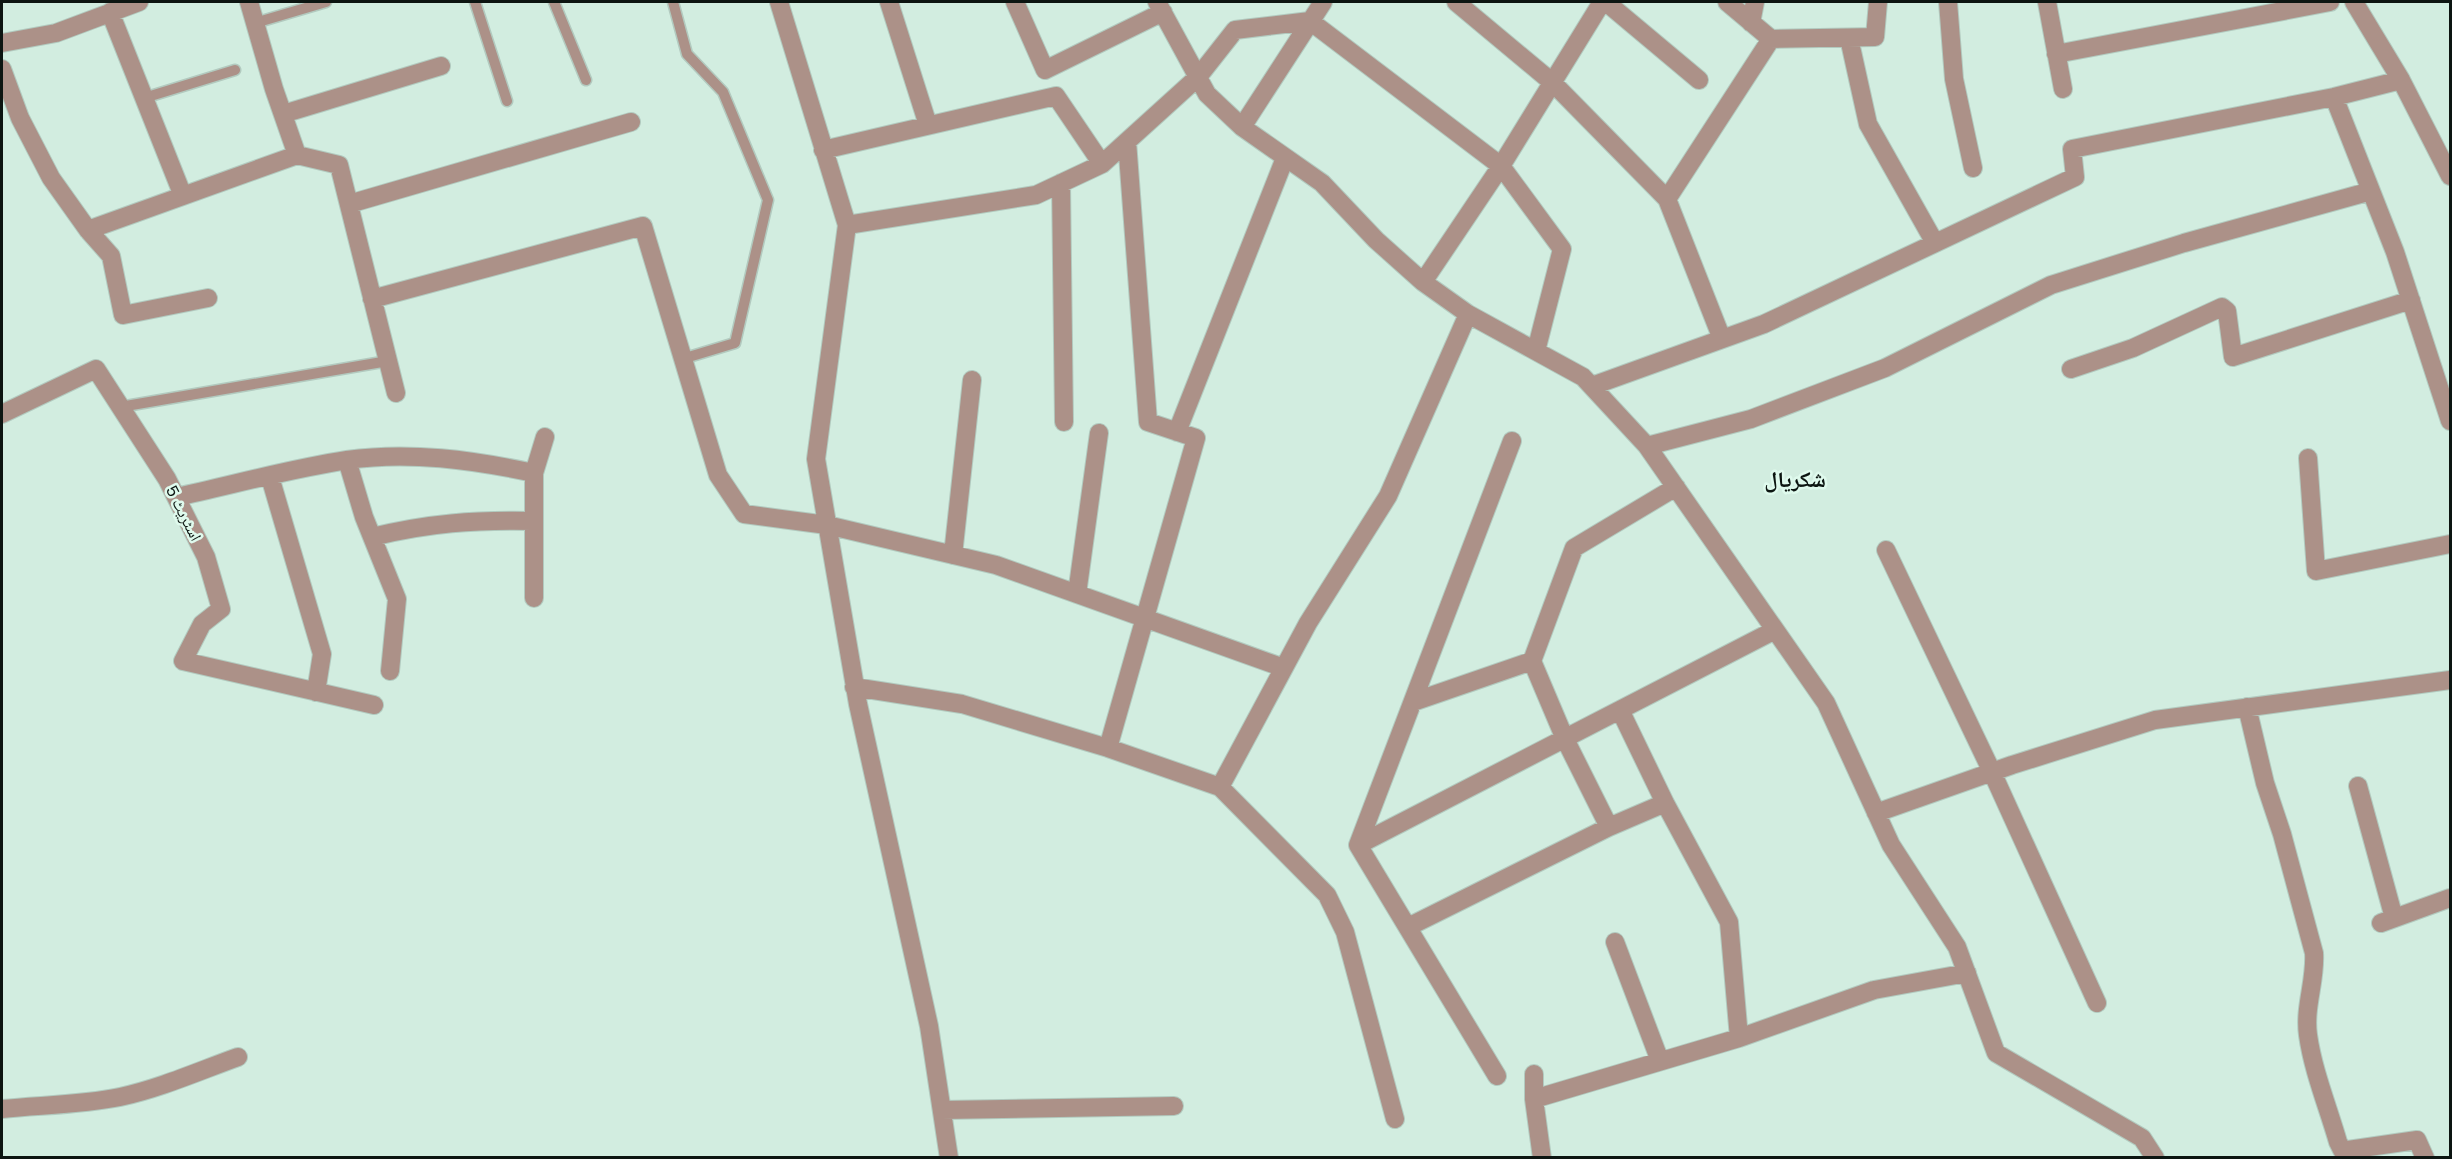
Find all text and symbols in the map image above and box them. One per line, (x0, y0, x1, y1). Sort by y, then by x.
district label: شکریال (1764, 464, 1826, 495)
street label: اسٹریٹ 5 (160, 482, 207, 545)

